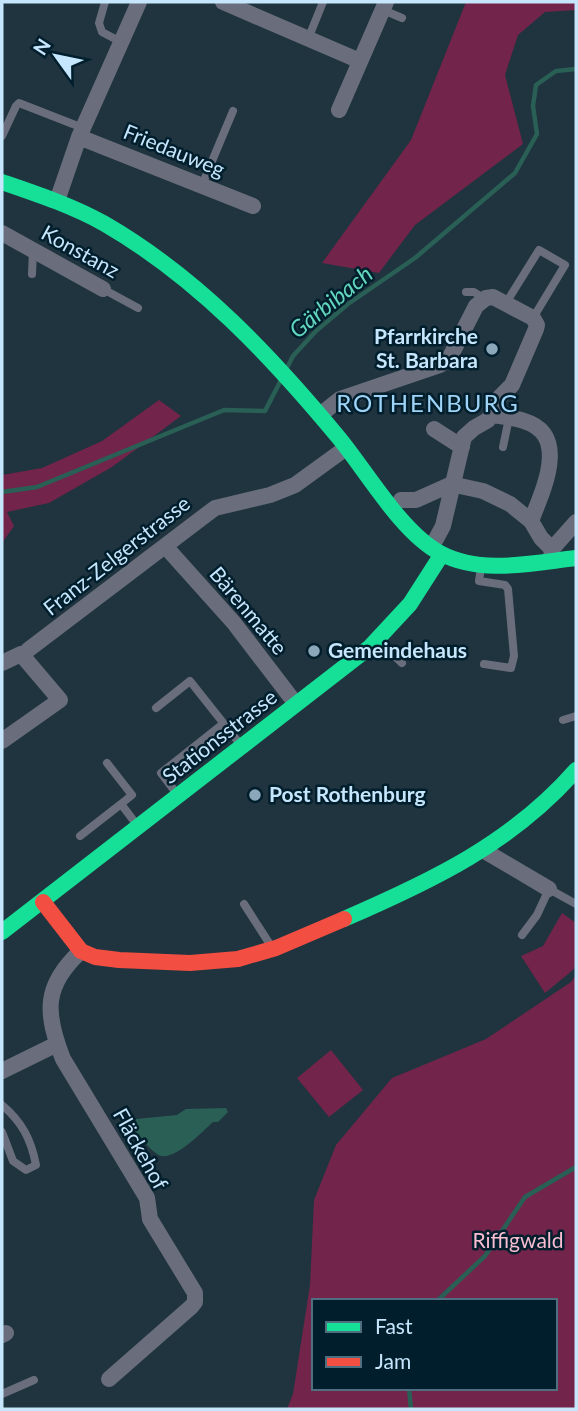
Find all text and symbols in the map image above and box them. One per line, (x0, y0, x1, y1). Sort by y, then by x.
north arrow (21, 21, 91, 91)
text: N (28, 34, 55, 59)
street label: Friedauweg (120, 118, 229, 181)
street label: Konstanz (37, 219, 124, 282)
water label: Gärbibach (283, 259, 378, 343)
place label: Pfarrkirche St. Barbara (374, 323, 478, 372)
marker: Pfarrkirche St. Barbara (484, 341, 500, 357)
district label: ROTHENBURG (336, 388, 520, 417)
street label: Franz-Zelgerstrasse (38, 490, 194, 620)
street label: Bärenmatte (205, 561, 293, 659)
place label: Gemeindehaus (328, 637, 467, 662)
marker: Gemeindehaus (306, 643, 322, 659)
street label: Stationsstrasse (157, 683, 281, 788)
place label: Post Rothenburg (269, 781, 426, 806)
marker: Post Rothenburg (247, 787, 263, 803)
street label: Fläckehof (109, 1103, 174, 1194)
park label: Riffigwald (472, 1227, 564, 1252)
legend (312, 1299, 557, 1390)
text: Fast (375, 1313, 413, 1338)
text: Jam (375, 1348, 411, 1373)

